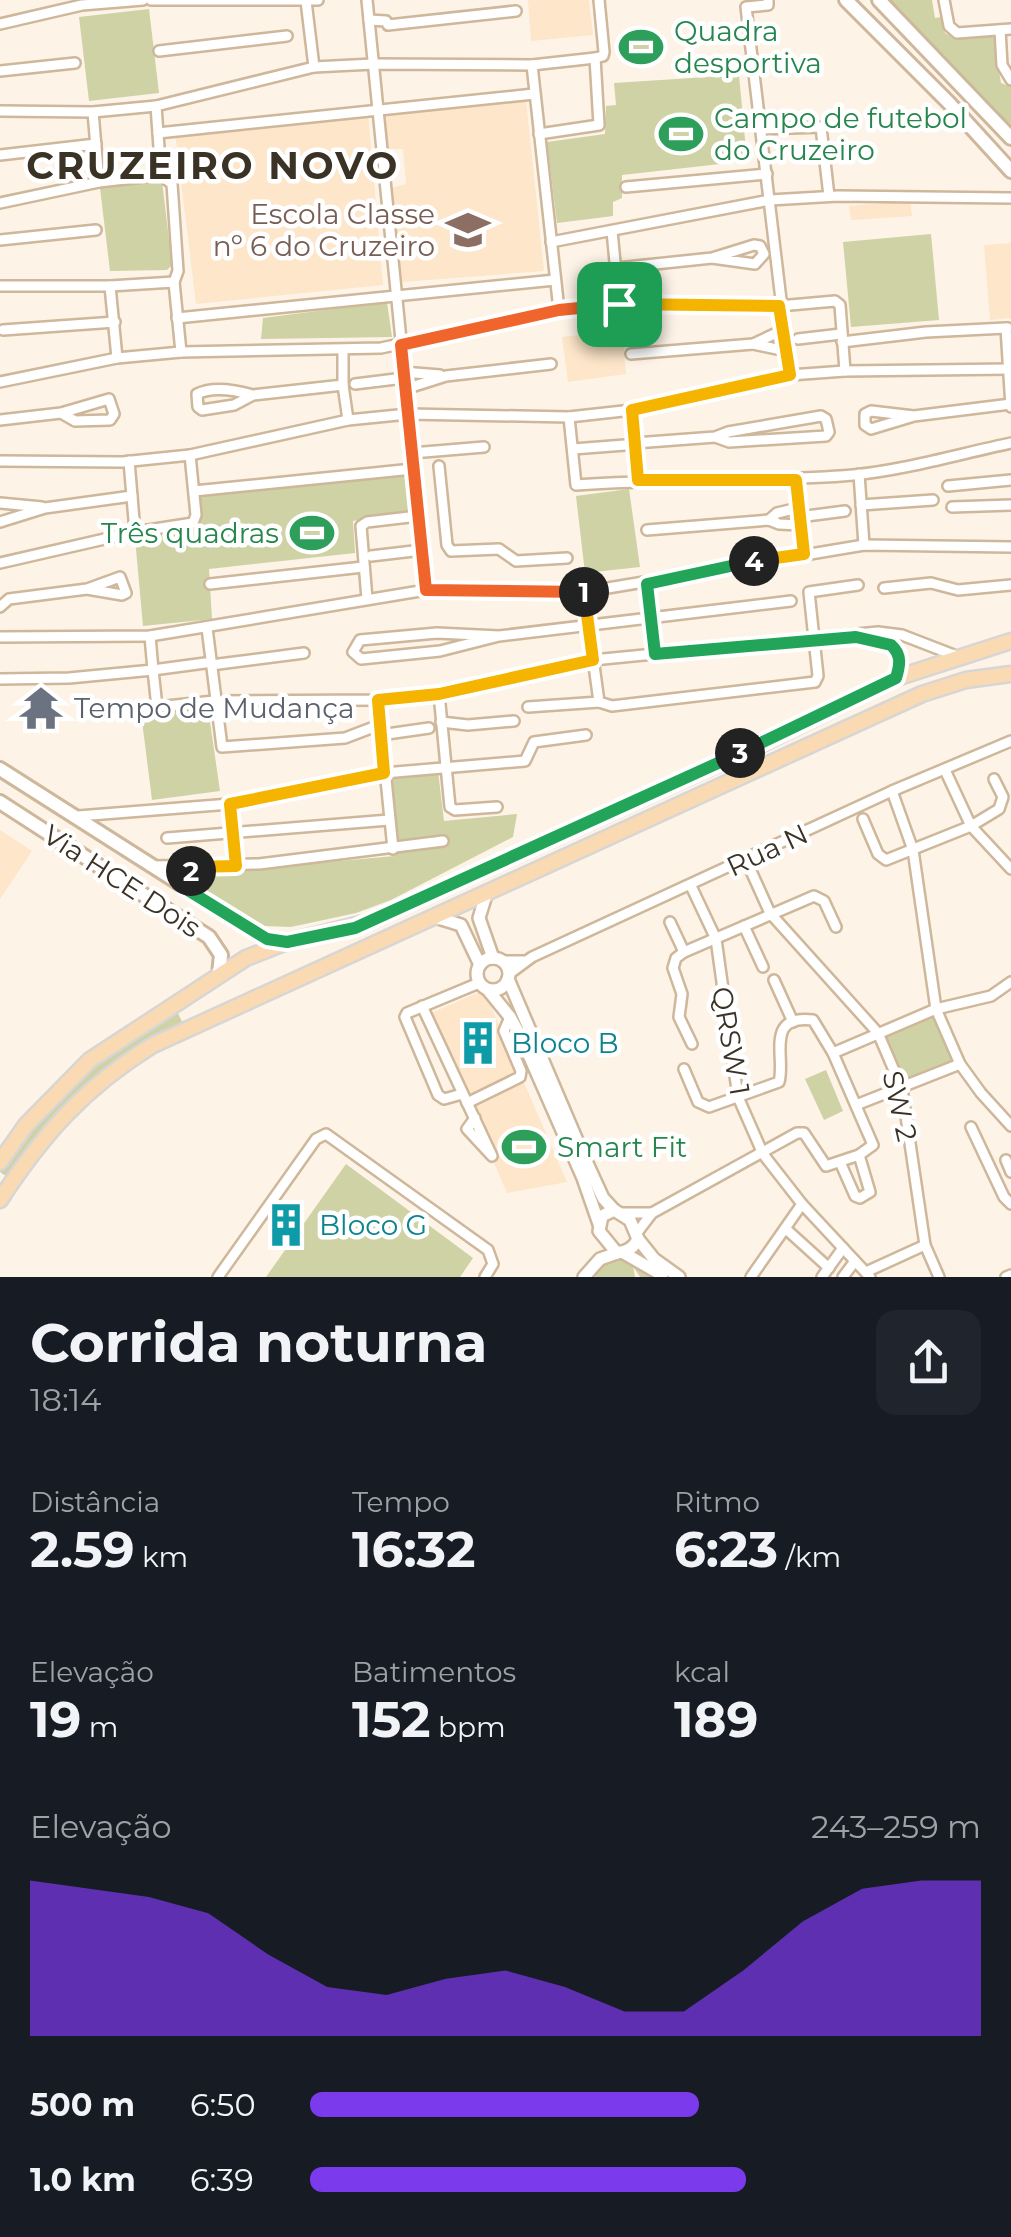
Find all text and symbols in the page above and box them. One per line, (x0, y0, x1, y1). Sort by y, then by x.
place label: Quadra desportiva (674, 14, 822, 80)
sports icon: Quadra desportiva (617, 23, 665, 71)
place label: Campo de futebol do Cruzeiro (714, 101, 967, 167)
sports icon: Campo de futebol do Cruzeiro (657, 110, 705, 158)
district label: CRUZEIRO NOVO (26, 142, 400, 189)
place label: Escola Classe nº 6 do Cruzeiro (213, 197, 435, 263)
school or university icon: Escola Classe nº 6 do Cruzeiro (444, 206, 492, 254)
pin (577, 262, 662, 347)
icon: arrive (592, 277, 647, 332)
sports icon: Três quadras (288, 509, 336, 557)
place label: Três quadras (101, 516, 279, 550)
pin: 4 (729, 536, 779, 586)
text: 4 (744, 544, 764, 578)
pin: 1 (559, 567, 609, 617)
text: 1 (579, 575, 589, 609)
temple icon: Tempo de Mudança (17, 684, 65, 732)
place label: Tempo de Mudança (74, 691, 355, 725)
pin: 3 (715, 728, 765, 778)
text: 3 (732, 736, 748, 770)
street label: Rua N (721, 816, 813, 884)
street label: Via HCE Dois (37, 817, 207, 945)
pin: 2 (166, 846, 216, 896)
text: 2 (183, 854, 199, 888)
street label: QRSW 1 (705, 984, 757, 1098)
building icon: Bloco B (454, 1019, 502, 1067)
place label: Bloco B (511, 1026, 619, 1060)
street label: SW 2 (875, 1067, 925, 1145)
sports icon: Smart Fit (500, 1123, 548, 1171)
place label: Smart Fit (557, 1130, 687, 1164)
building icon: Bloco G (262, 1201, 310, 1249)
place label: Bloco G (319, 1208, 427, 1242)
text: Corrida noturna (30, 1309, 487, 1376)
button: share (876, 1310, 981, 1415)
text: 18:14 (30, 1380, 101, 1419)
text: Distância (30, 1485, 160, 1519)
text: Tempo (352, 1485, 450, 1519)
text: Ritmo (674, 1485, 760, 1519)
text: 2.59 (30, 1519, 135, 1580)
text: 16:32 (352, 1519, 475, 1580)
text: 6:23 (674, 1519, 778, 1580)
text: km (135, 1540, 188, 1574)
text: /km (778, 1540, 841, 1574)
text: Elevação (30, 1655, 154, 1689)
text: Batimentos (352, 1655, 516, 1689)
text: kcal (674, 1655, 730, 1689)
text: 19 (30, 1689, 81, 1750)
text: 152 (352, 1689, 431, 1750)
text: 189 (674, 1689, 758, 1750)
text: m (81, 1710, 119, 1744)
text: bpm (431, 1710, 506, 1744)
text: Elevação (30, 1807, 172, 1846)
text: 243–259 m (811, 1807, 981, 1846)
text: 500 m (30, 2085, 135, 2124)
text: 6:50 (190, 2085, 256, 2124)
text: 1.0 km (30, 2160, 136, 2199)
text: 6:39 (190, 2160, 254, 2199)

